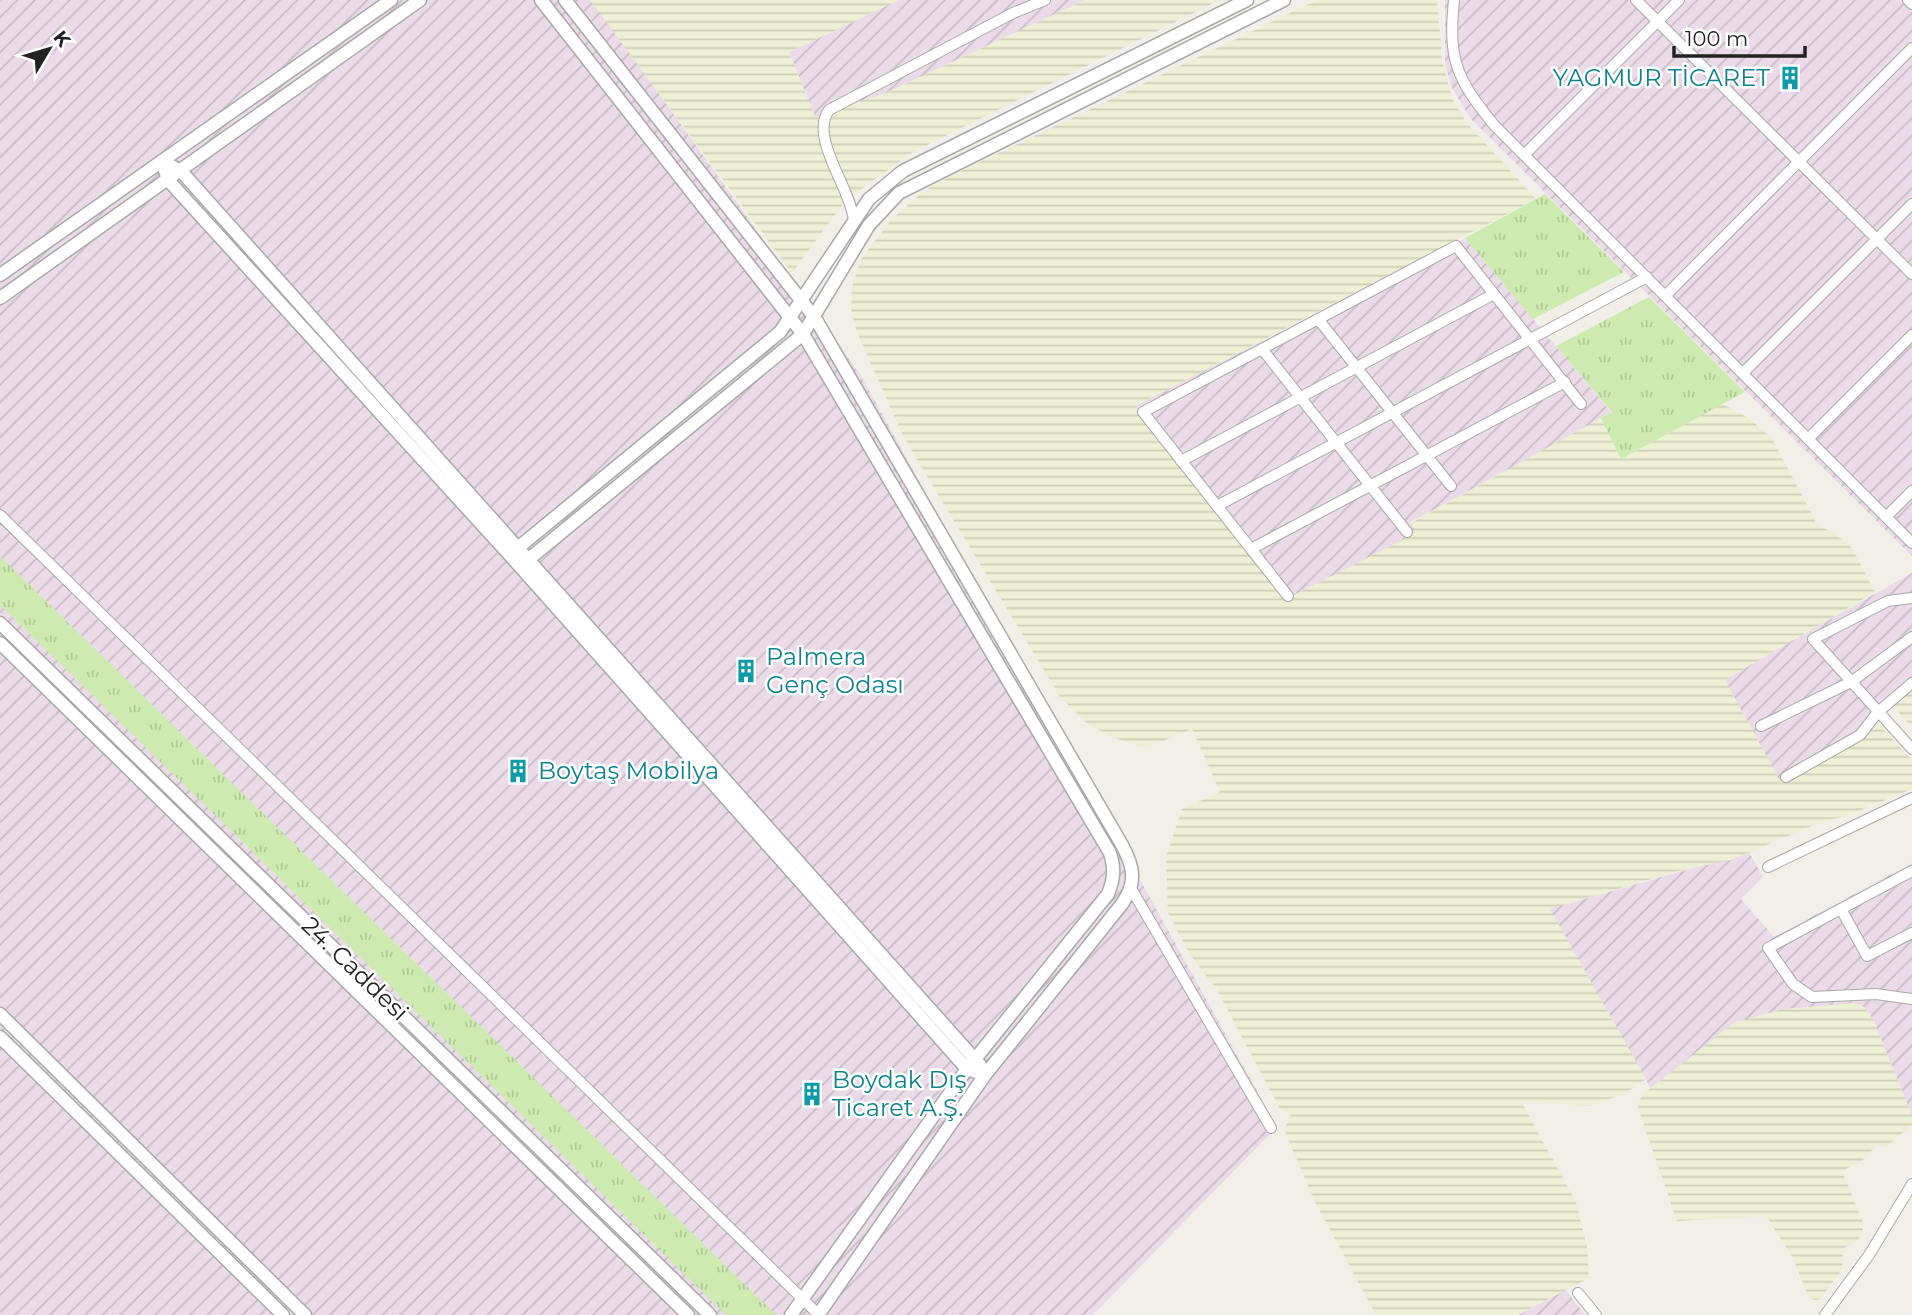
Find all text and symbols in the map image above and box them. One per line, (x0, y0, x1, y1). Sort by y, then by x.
north arrow (14, 14, 84, 84)
scale bar (1674, 14, 1805, 58)
text: K (49, 26, 76, 52)
text: 100 m (1685, 26, 1748, 51)
place label: YAGMUR TİCARET (1553, 63, 1770, 92)
building icon: YAGMUR TİCARET (1776, 64, 1804, 92)
place label: Palmera Genç Odası (766, 642, 904, 699)
building icon: Palmera Genç Odası (732, 657, 760, 685)
place label: Boytaş Mobilya (538, 756, 719, 785)
building icon: Boytaş Mobilya (504, 757, 532, 785)
street label: 24. Caddesi (296, 911, 415, 1027)
place label: Boydak Dış Ticaret A.Ş. (832, 1065, 967, 1122)
building icon: Boydak Dış Ticaret A.Ş. (798, 1080, 826, 1108)

